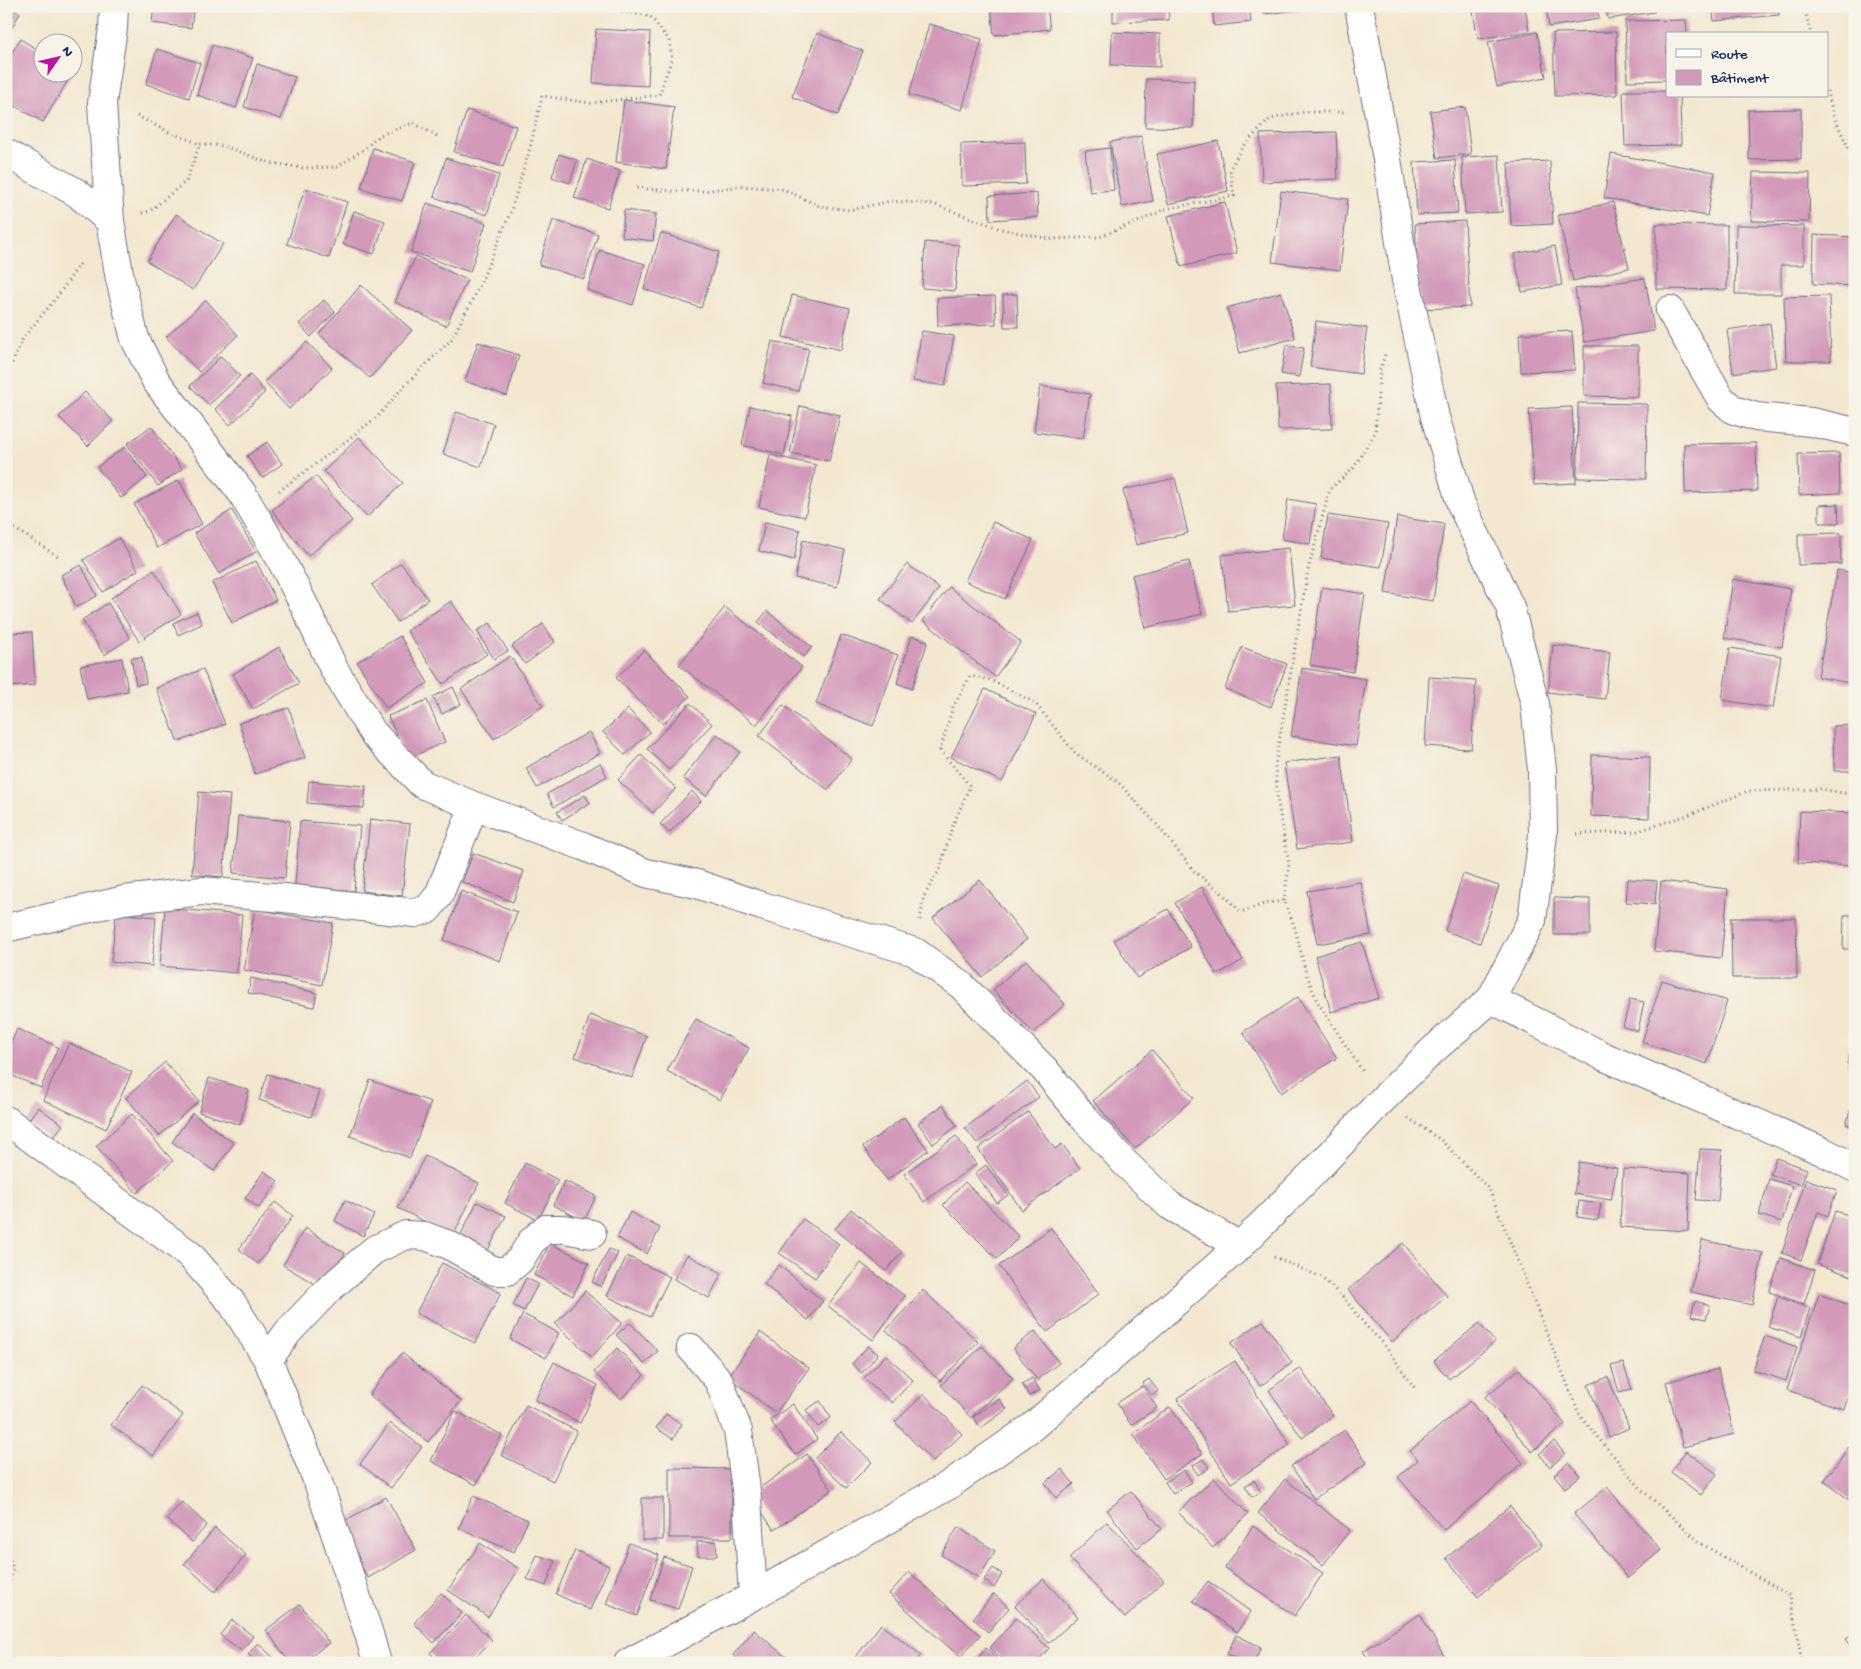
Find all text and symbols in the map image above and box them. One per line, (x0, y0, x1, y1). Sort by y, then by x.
north arrow (32, 32, 82, 82)
legend (1666, 32, 1828, 98)
text: N (57, 44, 76, 61)
text: Route (1711, 46, 1748, 64)
text: Bâtiment (1710, 70, 1770, 88)

